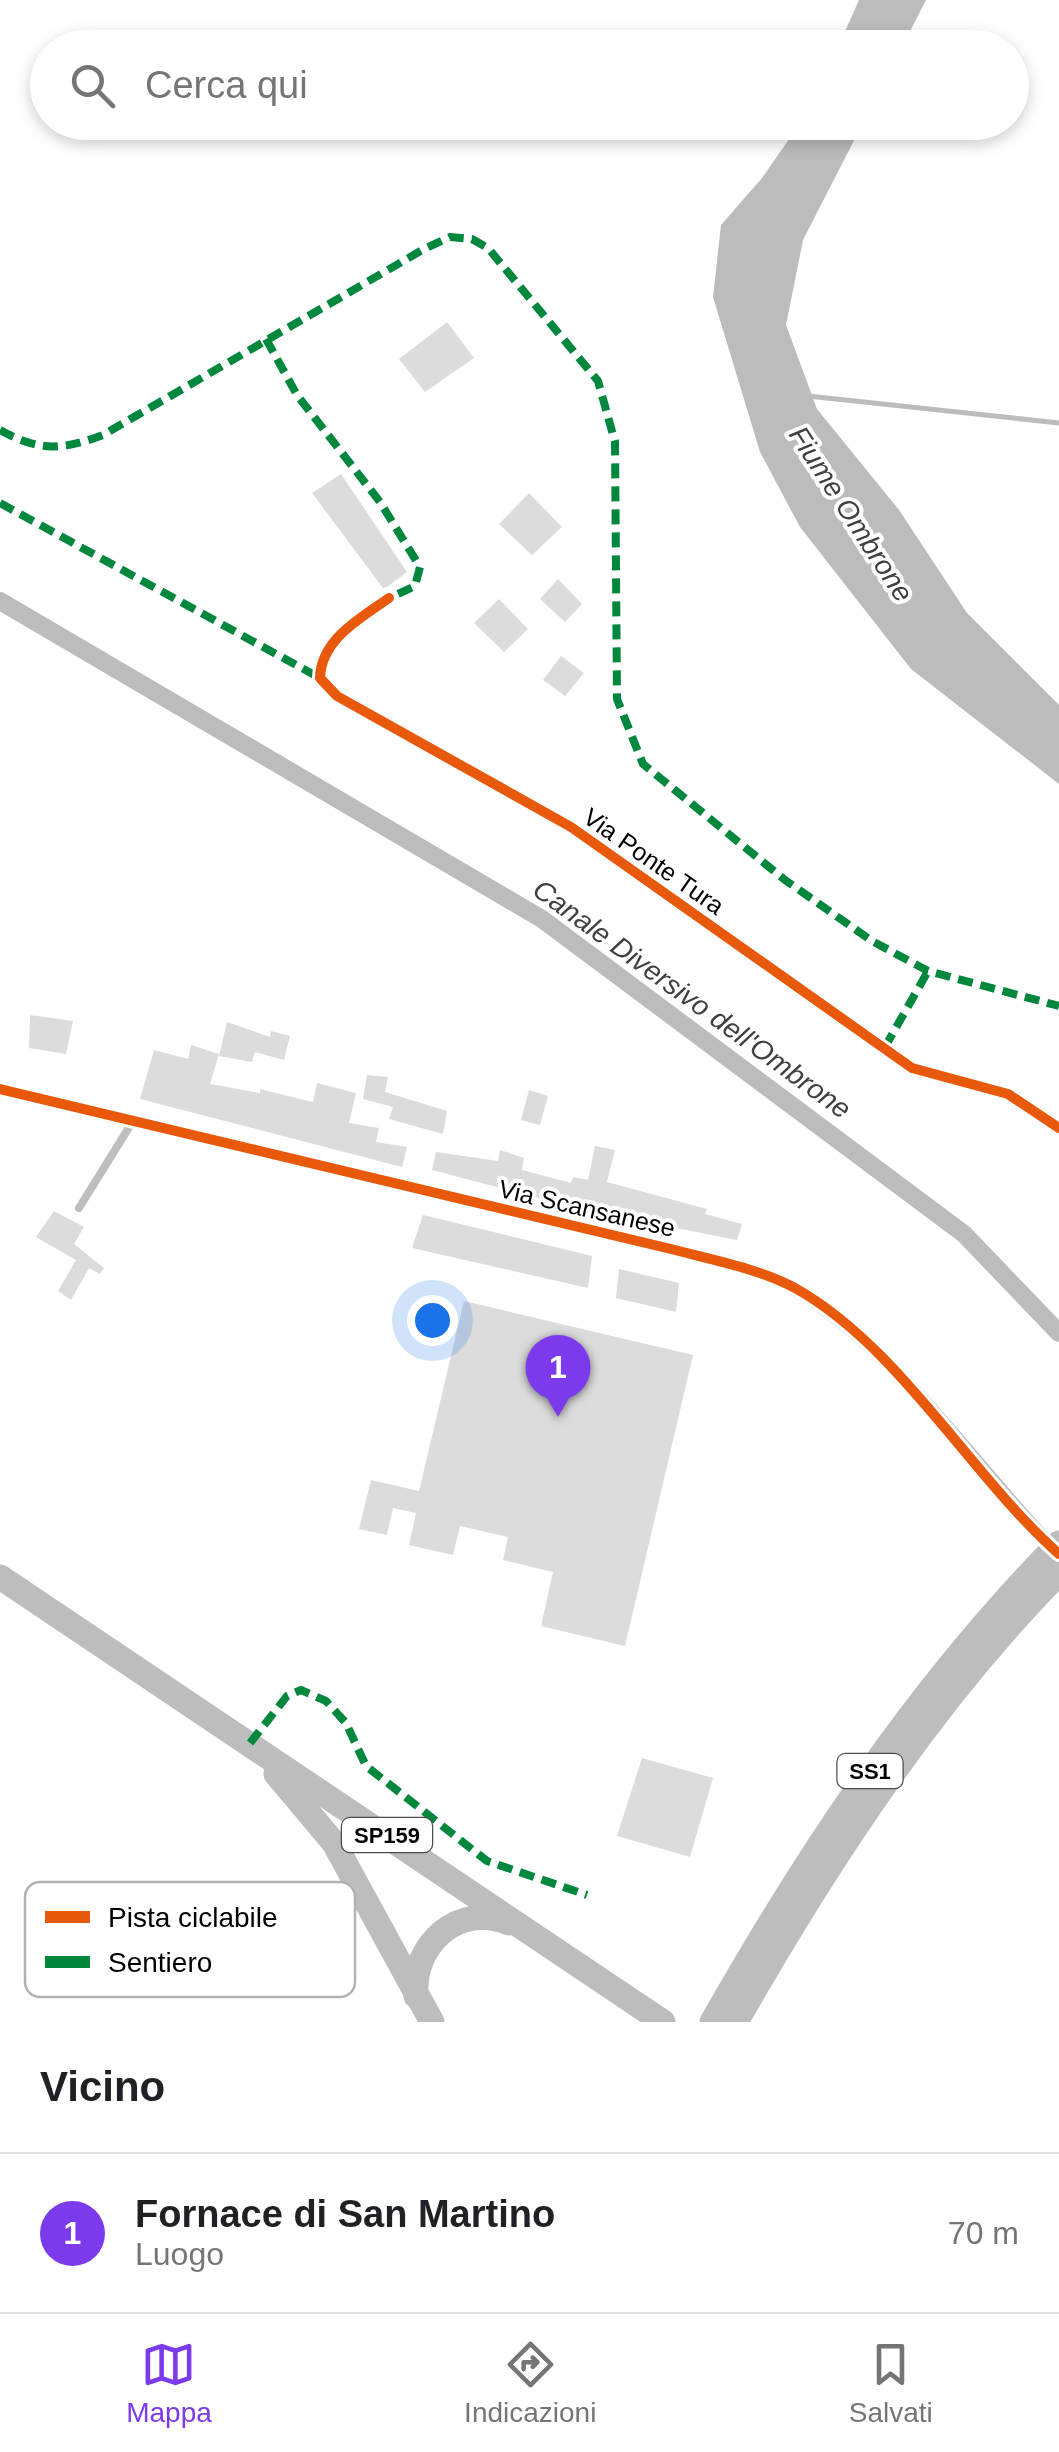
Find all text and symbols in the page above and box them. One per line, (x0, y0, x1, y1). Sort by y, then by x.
search box (30, 30, 1029, 140)
icon: search (65, 58, 120, 113)
text: Cerca qui (145, 64, 308, 106)
water label: Fiume Ombrone (783, 421, 919, 607)
street label: Via Ponte Tura (578, 802, 730, 920)
water label: Canale Diversivo dell'Ombrone (527, 873, 857, 1125)
street label: Via Scansanese (496, 1174, 678, 1242)
your location (407, 1295, 458, 1346)
pin: 1 (526, 1334, 590, 1417)
road number: SS1 (838, 1754, 902, 1788)
road number: SP159 (342, 1818, 432, 1852)
legend (25, 1882, 355, 1997)
text: Pista ciclabile (108, 1902, 278, 1933)
text: Sentiero (108, 1947, 212, 1978)
text: Vicino (40, 2063, 165, 2110)
text: Fornace di San Martino (135, 2193, 555, 2235)
text: 1 (64, 2215, 81, 2251)
text: 70 m (948, 2215, 1019, 2251)
text: Luogo (135, 2236, 224, 2272)
tab: Mappa (126, 2337, 212, 2429)
tab: Indicazioni (464, 2337, 596, 2429)
tab: Salvati (849, 2337, 933, 2429)

